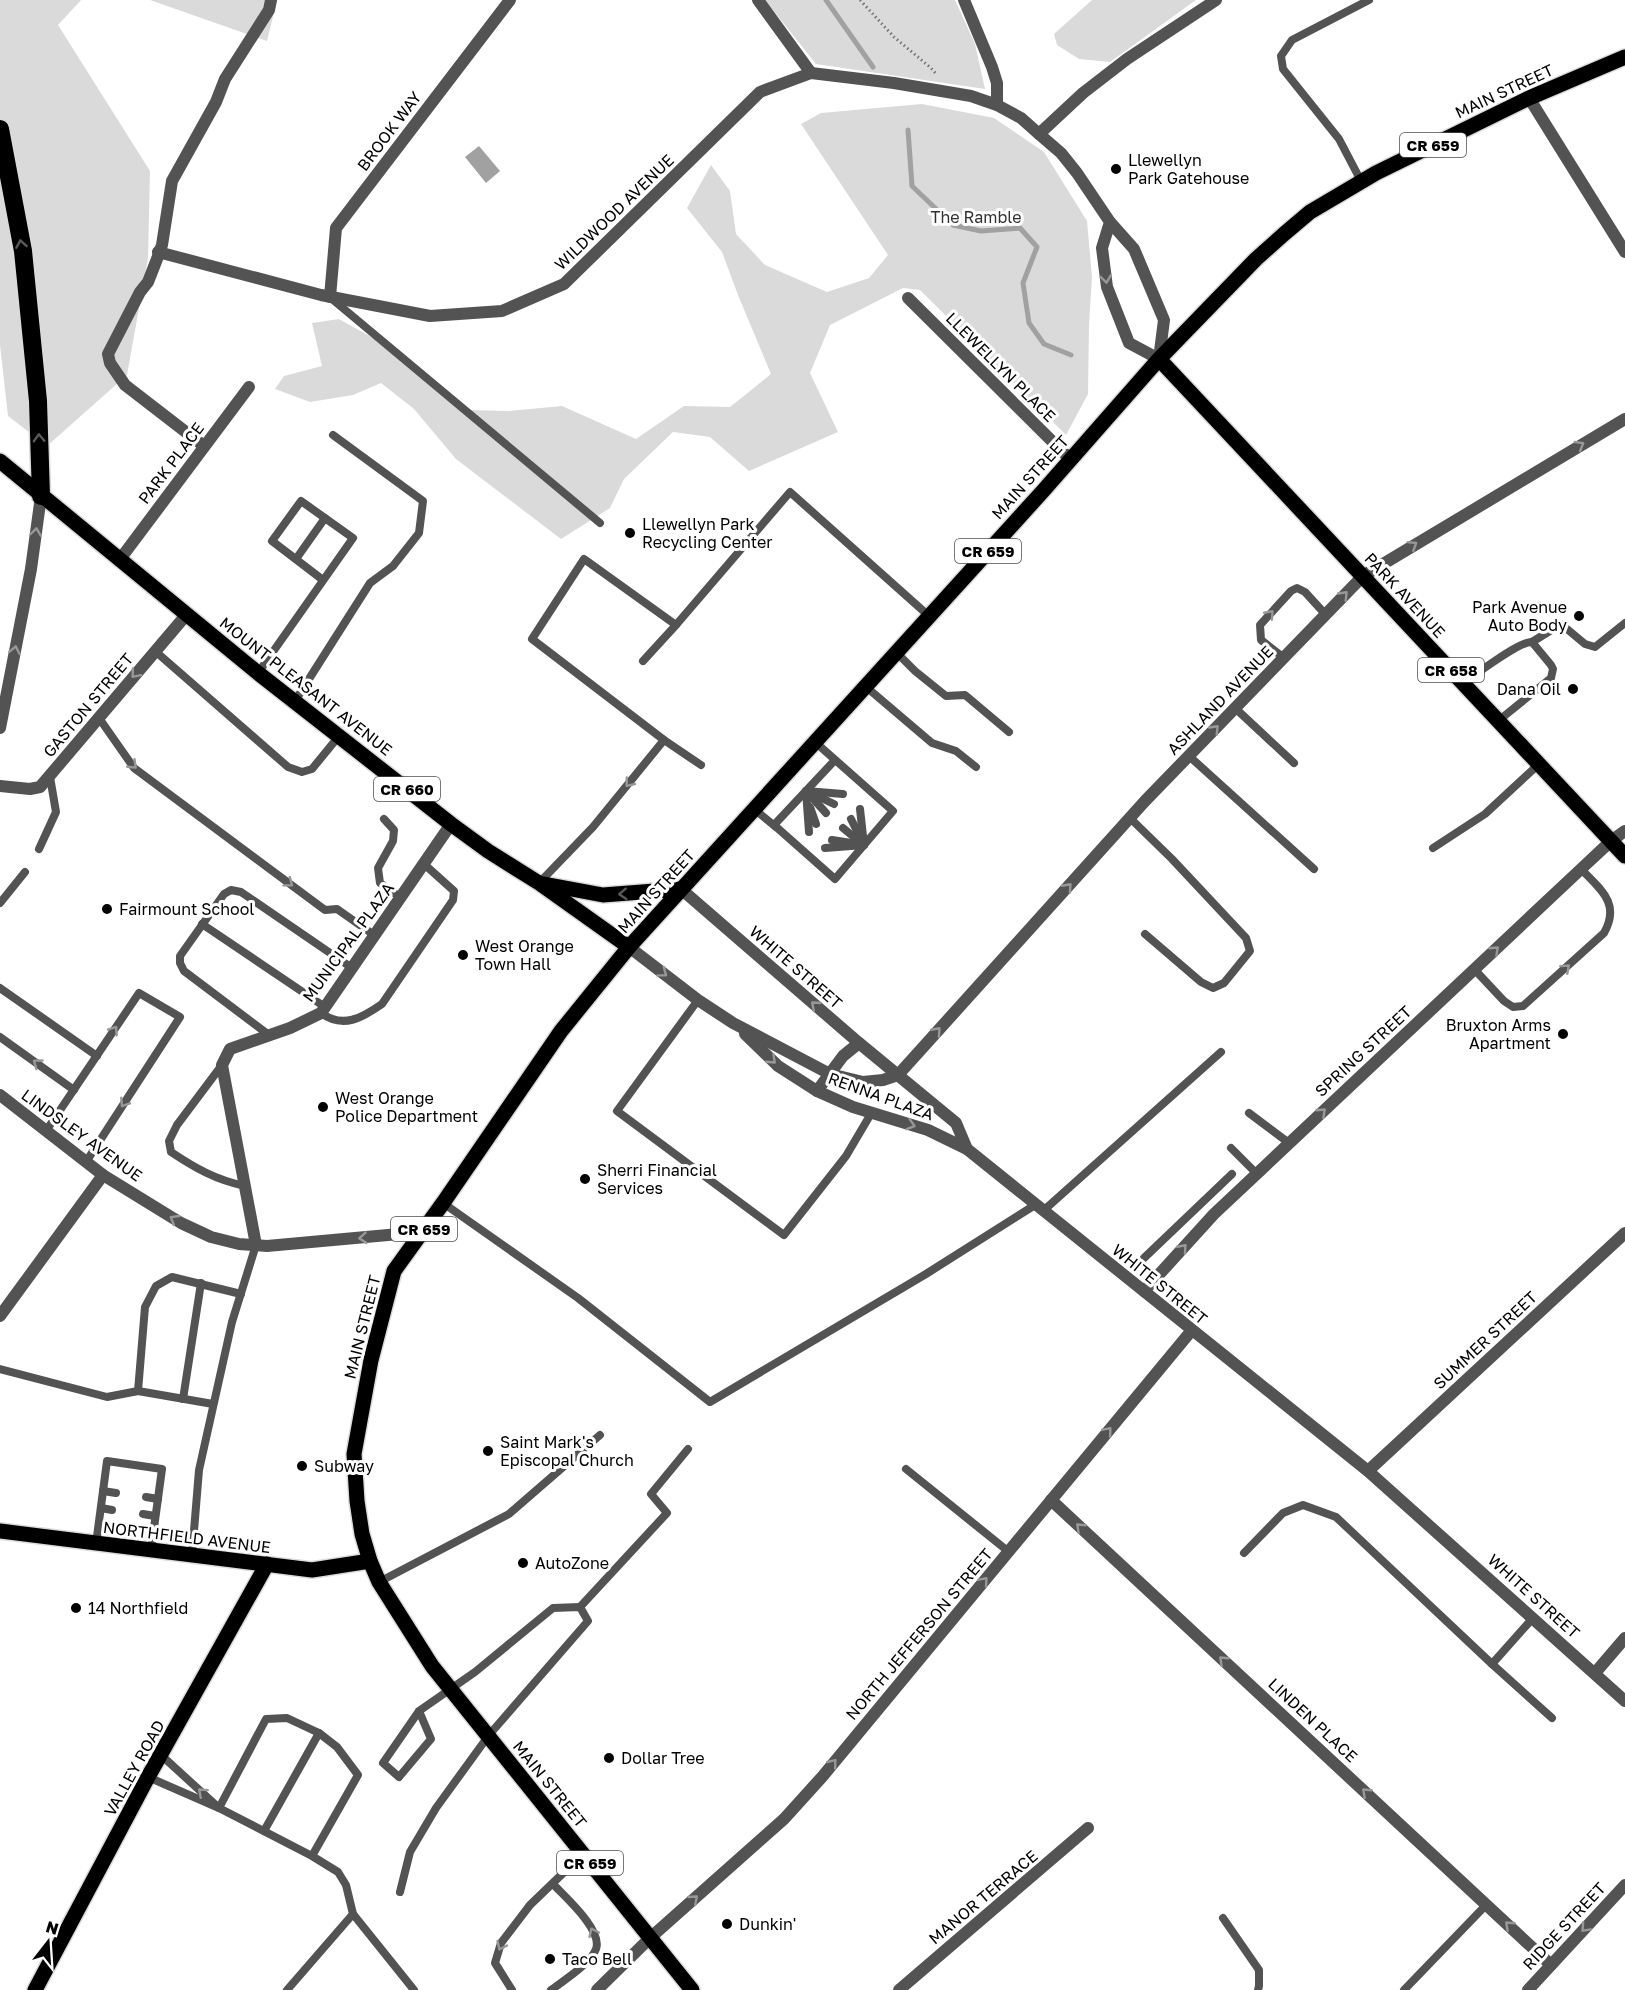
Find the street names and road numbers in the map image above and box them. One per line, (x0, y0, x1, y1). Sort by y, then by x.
street label: MAIN STREET (1452, 59, 1556, 122)
street label: BROOK WAY (353, 87, 426, 175)
road number: CR 659 (1400, 133, 1466, 157)
street label: WILDWOOD AVENUE (550, 150, 678, 274)
street label: LLEWELLYN PLACE (942, 308, 1060, 426)
street label: PARK PLACE (134, 418, 208, 508)
street label: MAIN STREET (987, 431, 1073, 523)
road number: CR 659 (955, 539, 1021, 563)
street label: PARK AVENUE (1360, 548, 1450, 642)
street label: MOUNT PLEASANT AVENUE (216, 612, 396, 760)
street label: ASHLAND AVENUE (1163, 641, 1277, 759)
street label: GASTON STREET (39, 649, 137, 761)
road number: CR 658 (1418, 658, 1484, 682)
road number: CR 660 (374, 777, 440, 801)
street label: MAIN STREET (613, 845, 699, 937)
street label: MUNICIPAL PLAZA (298, 878, 398, 1006)
street label: WHITE STREET (745, 921, 847, 1013)
street label: SPRING STREET (1311, 1001, 1415, 1101)
street label: RENNA PLAZA (826, 1068, 937, 1124)
street label: LINDSLEY AVENUE (18, 1084, 146, 1186)
road number: CR 659 (391, 1217, 457, 1241)
street label: WHITE STREET (1108, 1240, 1212, 1329)
street label: MAIN STREET (339, 1273, 385, 1381)
street label: SUMMER STREET (1429, 1287, 1541, 1393)
street label: NORTHFIELD AVENUE (102, 1517, 272, 1557)
street label: NORTH JEFFERSON STREET (841, 1544, 997, 1724)
street label: WHITE STREET (1484, 1550, 1584, 1643)
street label: LINDEN PLACE (1264, 1674, 1362, 1766)
street label: VALLEY ROAD (99, 1716, 169, 1820)
street label: MAIN STREET (509, 1736, 591, 1832)
street label: MANOR TERRACE (925, 1846, 1041, 1948)
road number: CR 659 (557, 1851, 623, 1875)
street label: RIDGE STREET (1518, 1878, 1610, 1974)

